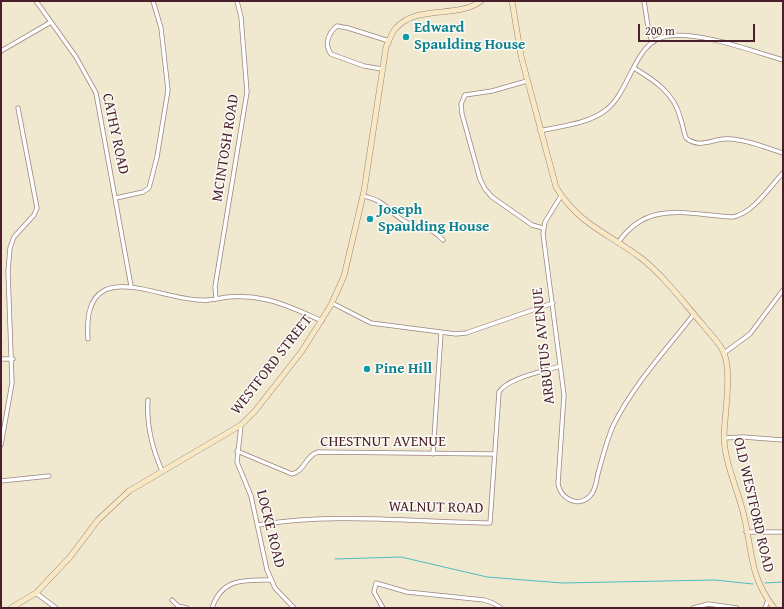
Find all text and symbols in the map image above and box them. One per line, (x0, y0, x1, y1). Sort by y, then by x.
scale bar (640, 16, 757, 42)
place label: Edward Spaulding House (414, 19, 525, 54)
text: 200 m (645, 22, 675, 39)
marker: Edward Spaulding House (401, 32, 411, 42)
street label: CATHY ROAD (98, 92, 132, 176)
street label: MCINTOSH ROAD (209, 93, 243, 203)
place label: Joseph Spaulding House (378, 201, 489, 236)
marker: Joseph Spaulding House (365, 214, 375, 224)
street label: ARBUTUS AVENUE (529, 287, 559, 405)
street label: WESTFORD STREET (228, 312, 316, 418)
place label: Pine Hill (375, 360, 432, 378)
marker: Pine Hill (362, 364, 372, 374)
street label: CHESTNUT AVENUE (320, 433, 446, 451)
street label: OLD WESTFORD ROAD (729, 436, 777, 574)
street label: LOCKE ROAD (252, 488, 288, 570)
street label: WALNUT ROAD (388, 498, 484, 518)

